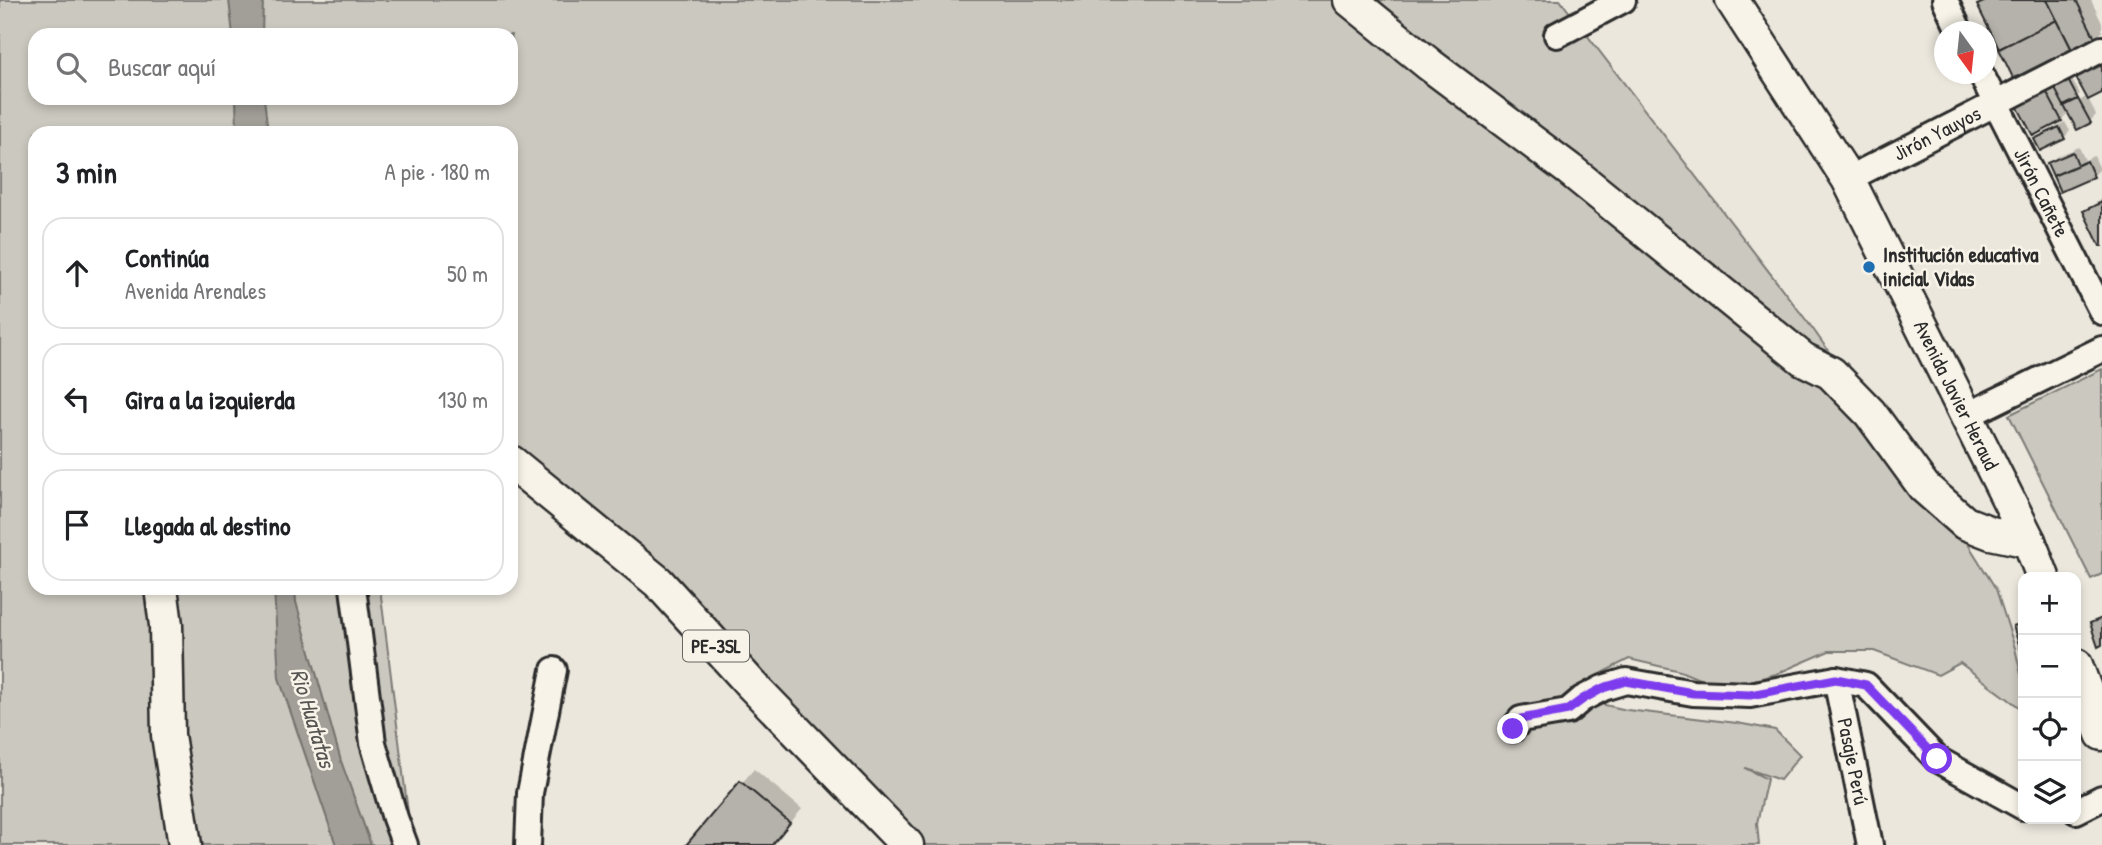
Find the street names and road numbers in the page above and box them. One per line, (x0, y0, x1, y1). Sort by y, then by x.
street label: Jirón Yauyos (1888, 98, 1986, 167)
street label: Jirón Cañete (2007, 143, 2077, 242)
street label: Avenida Javier Heraud (1907, 315, 2006, 475)
road number: PE-3SL (683, 631, 749, 662)
street label: Pasaje Perú (1830, 715, 1876, 808)

